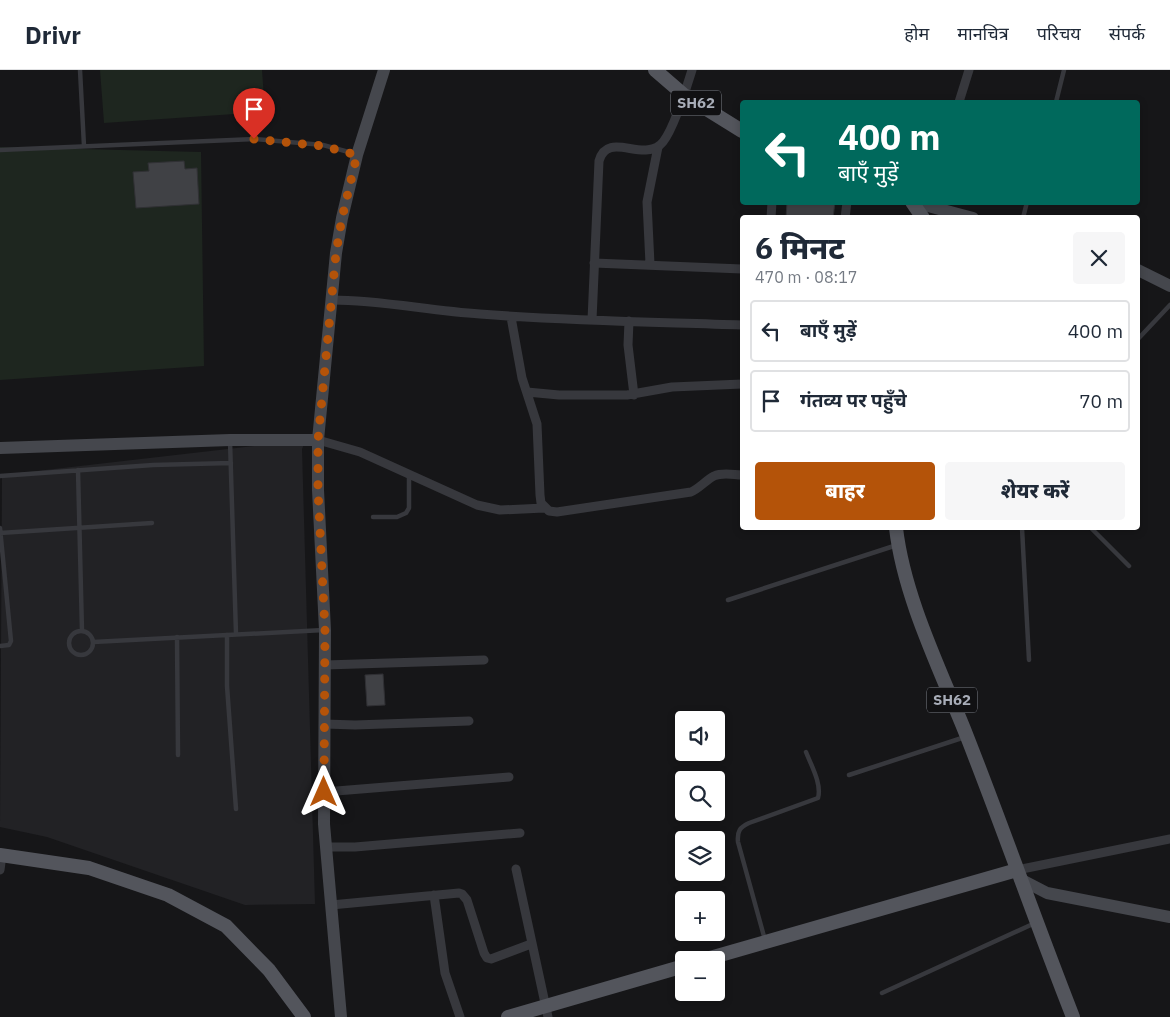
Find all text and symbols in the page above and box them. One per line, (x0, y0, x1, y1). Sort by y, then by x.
text: Drivr (25, 19, 81, 51)
text: होम (904, 22, 929, 45)
text: मानचित्र (957, 22, 1009, 45)
text: परिचय (1037, 22, 1081, 45)
text: संपर्क (1109, 22, 1145, 45)
pin (233, 88, 275, 139)
road number: SH62 (671, 90, 721, 116)
icon: arrive (240, 95, 268, 123)
text: 400 m (838, 114, 941, 160)
icon: left (755, 120, 820, 185)
text: बाएँ मुड़ें (838, 158, 899, 187)
text: 6 मिनट (755, 228, 845, 267)
button: close (1073, 232, 1125, 284)
text: 470 m · 08:17 (755, 267, 857, 287)
icon: left (757, 317, 785, 345)
text: बाएँ मुड़ें (800, 318, 857, 342)
text: 400 m (1068, 319, 1123, 343)
icon: arrive (757, 387, 785, 415)
text: गंतव्य पर पहुँचे (800, 388, 907, 412)
text: 70 m (1079, 389, 1123, 413)
button: बाहर (755, 462, 935, 520)
button: शेयर करें (945, 462, 1125, 520)
road number: SH62 (927, 688, 977, 712)
map controls (675, 711, 725, 1001)
button: sound (675, 711, 725, 761)
position arrow (297, 765, 349, 817)
button: search (675, 771, 725, 821)
button: layers (675, 831, 725, 881)
button: + (675, 891, 725, 941)
button: − (675, 951, 725, 1001)

